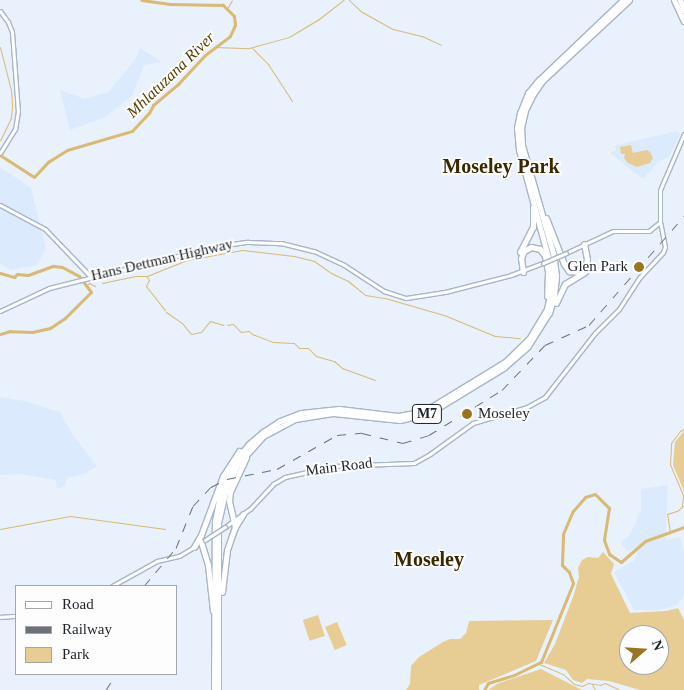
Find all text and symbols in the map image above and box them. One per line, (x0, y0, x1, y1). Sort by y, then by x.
water label: Mhlatuzana River (123, 28, 219, 122)
district label: Moseley Park (442, 154, 560, 178)
street label: Hans Dettman Highway (89, 235, 235, 285)
place label: Glen Park (568, 258, 628, 276)
marker: Glen Park (632, 260, 646, 274)
road number: M7 (411, 402, 443, 426)
place label: Moseley (478, 405, 530, 423)
marker: Moseley (460, 407, 474, 421)
street label: Main Road (305, 454, 373, 480)
district label: Moseley (394, 547, 464, 571)
legend (15, 585, 178, 675)
text: Road (62, 596, 94, 612)
text: Railway (62, 621, 112, 637)
north arrow (619, 625, 669, 675)
text: N (649, 638, 666, 653)
text: Park (62, 646, 90, 662)

